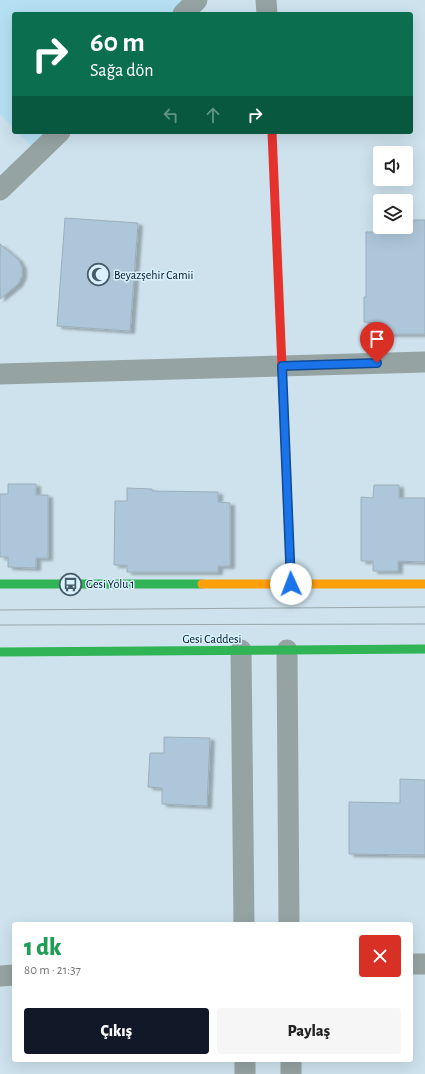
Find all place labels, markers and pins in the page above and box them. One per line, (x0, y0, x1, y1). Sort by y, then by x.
mosque icon: Beyazşehir Camii (85, 262, 111, 288)
place label: Beyazşehir Camii (114, 269, 193, 282)
pin (360, 322, 394, 363)
bus stop icon: Gesi Yolu 1 (57, 571, 83, 597)
place label: Gesi Yolu 1 (86, 578, 134, 590)

